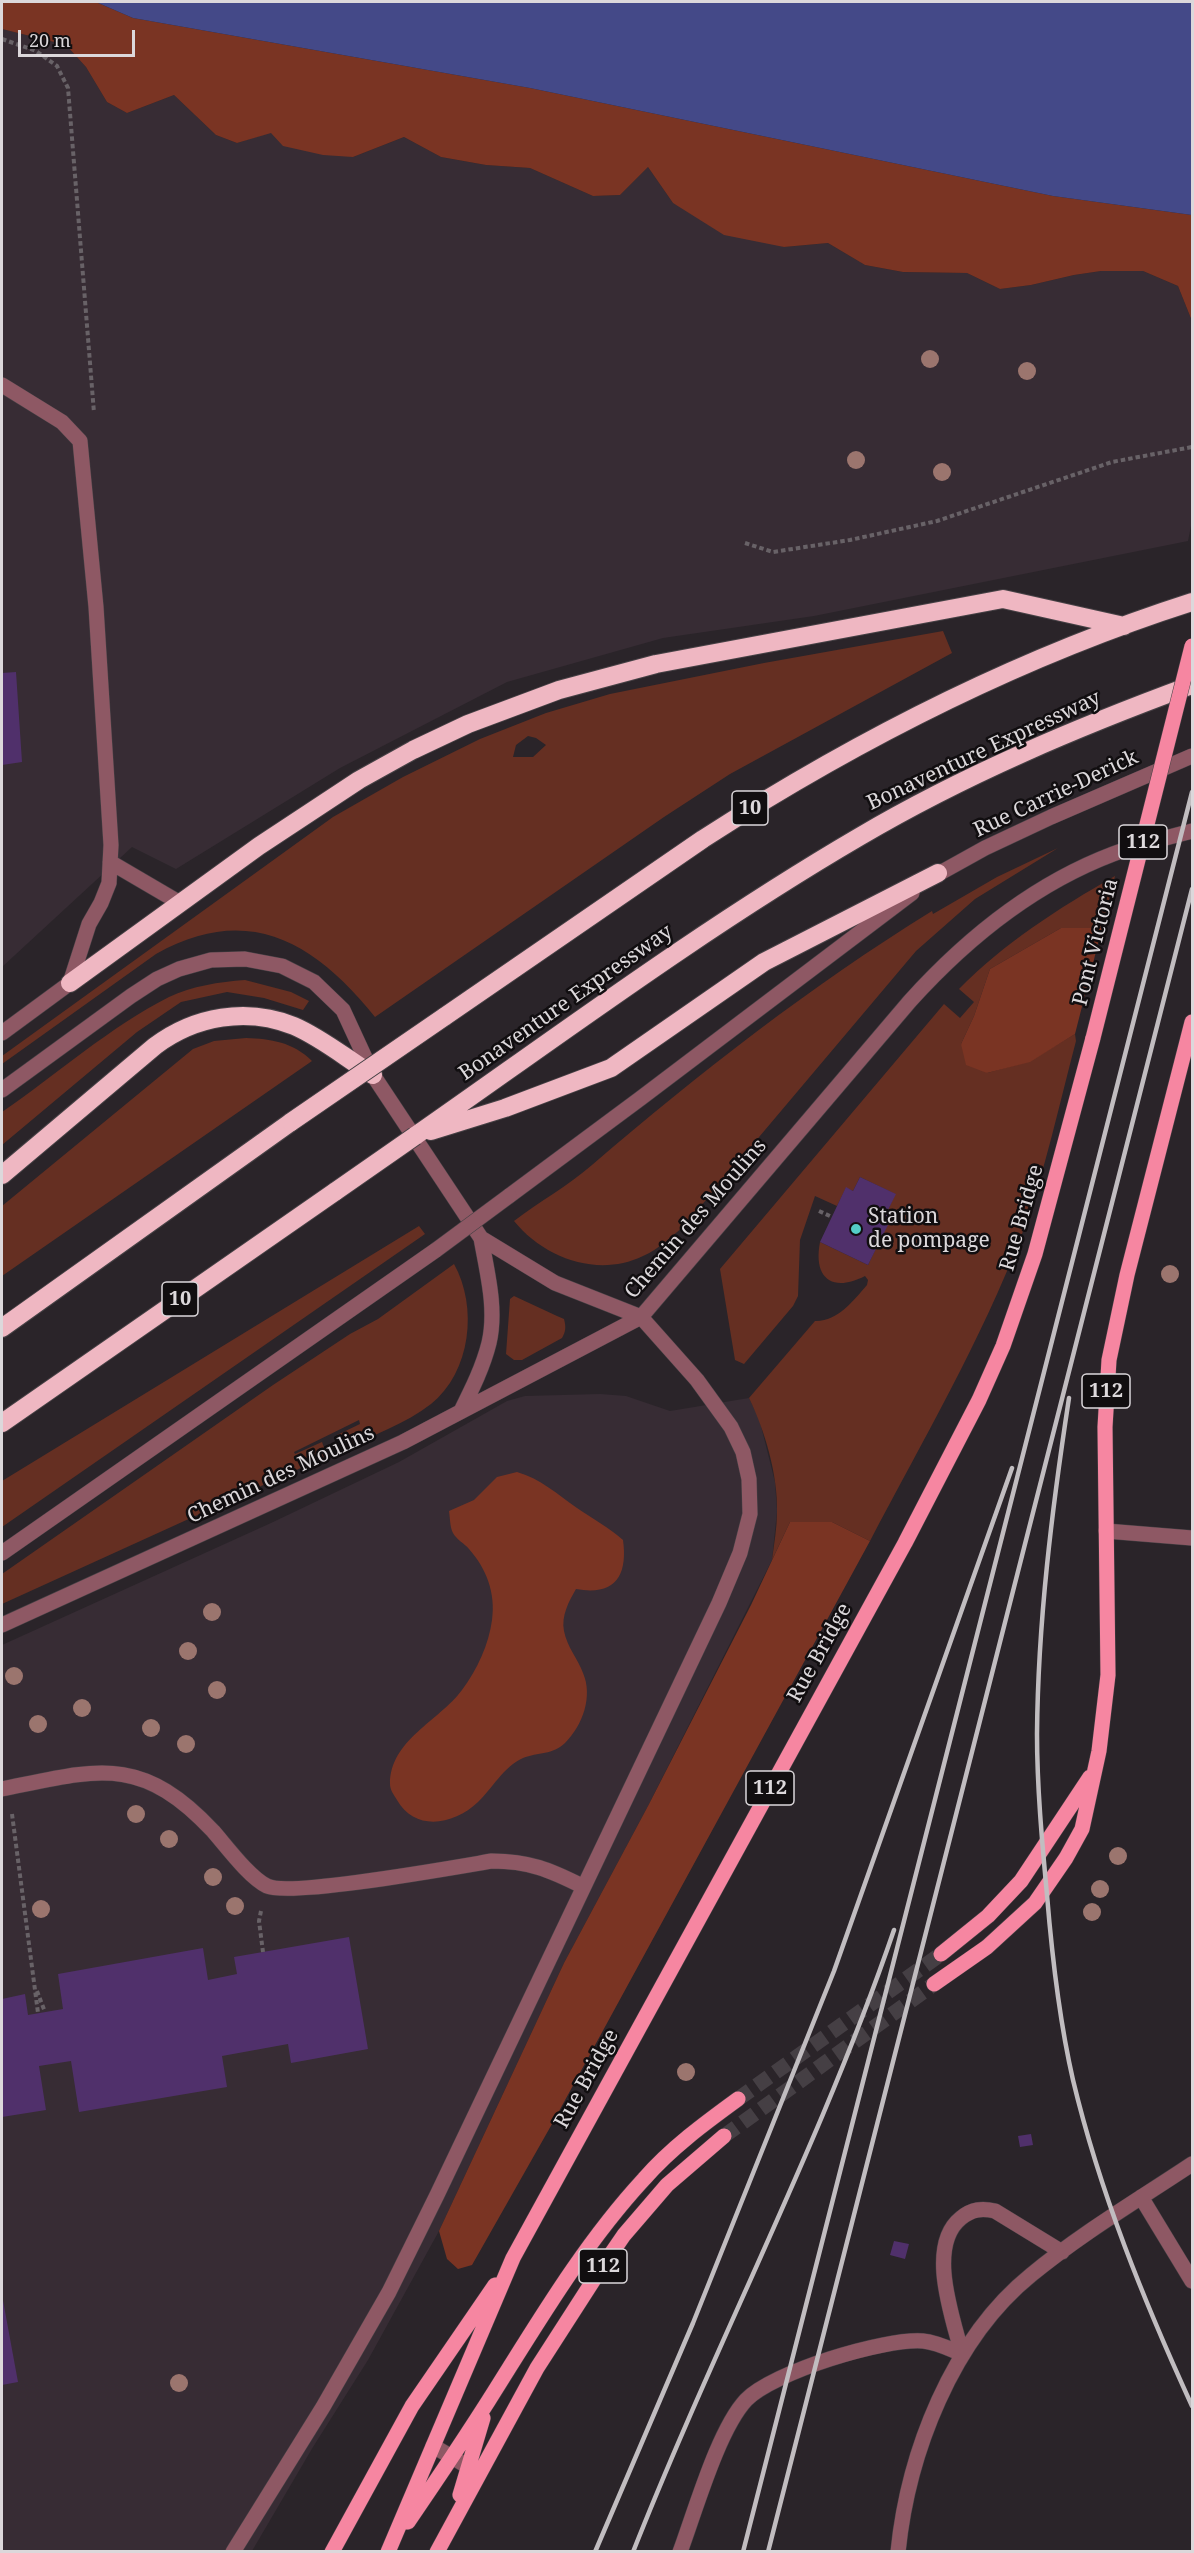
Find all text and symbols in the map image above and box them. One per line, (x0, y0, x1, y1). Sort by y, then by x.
scale bar (21, 18, 138, 56)
text: 20 m (29, 28, 71, 52)
street label: Bonaventure Expressway (863, 686, 1105, 816)
street label: Rue Carrie-Derick (970, 745, 1142, 843)
road number: 10 (732, 791, 768, 825)
road number: 112 (1119, 825, 1167, 859)
street label: Pont Victoria (1068, 876, 1124, 1008)
street label: Bonaventure Expressway (454, 920, 678, 1086)
street label: Chemin des Moulins (620, 1134, 772, 1304)
street label: Rue Bridge (995, 1162, 1049, 1274)
place label: Station de pompage (868, 1204, 990, 1254)
marker: Station de pompage (849, 1222, 863, 1236)
road number: 10 (162, 1282, 198, 1316)
road number: 112 (1082, 1374, 1130, 1408)
street label: Chemin des Moulins (183, 1421, 379, 1529)
street label: Rue Bridge (782, 1599, 858, 1707)
road number: 112 (746, 1771, 794, 1805)
street label: Rue Bridge (549, 2025, 625, 2133)
road number: 112 (579, 2249, 627, 2283)

